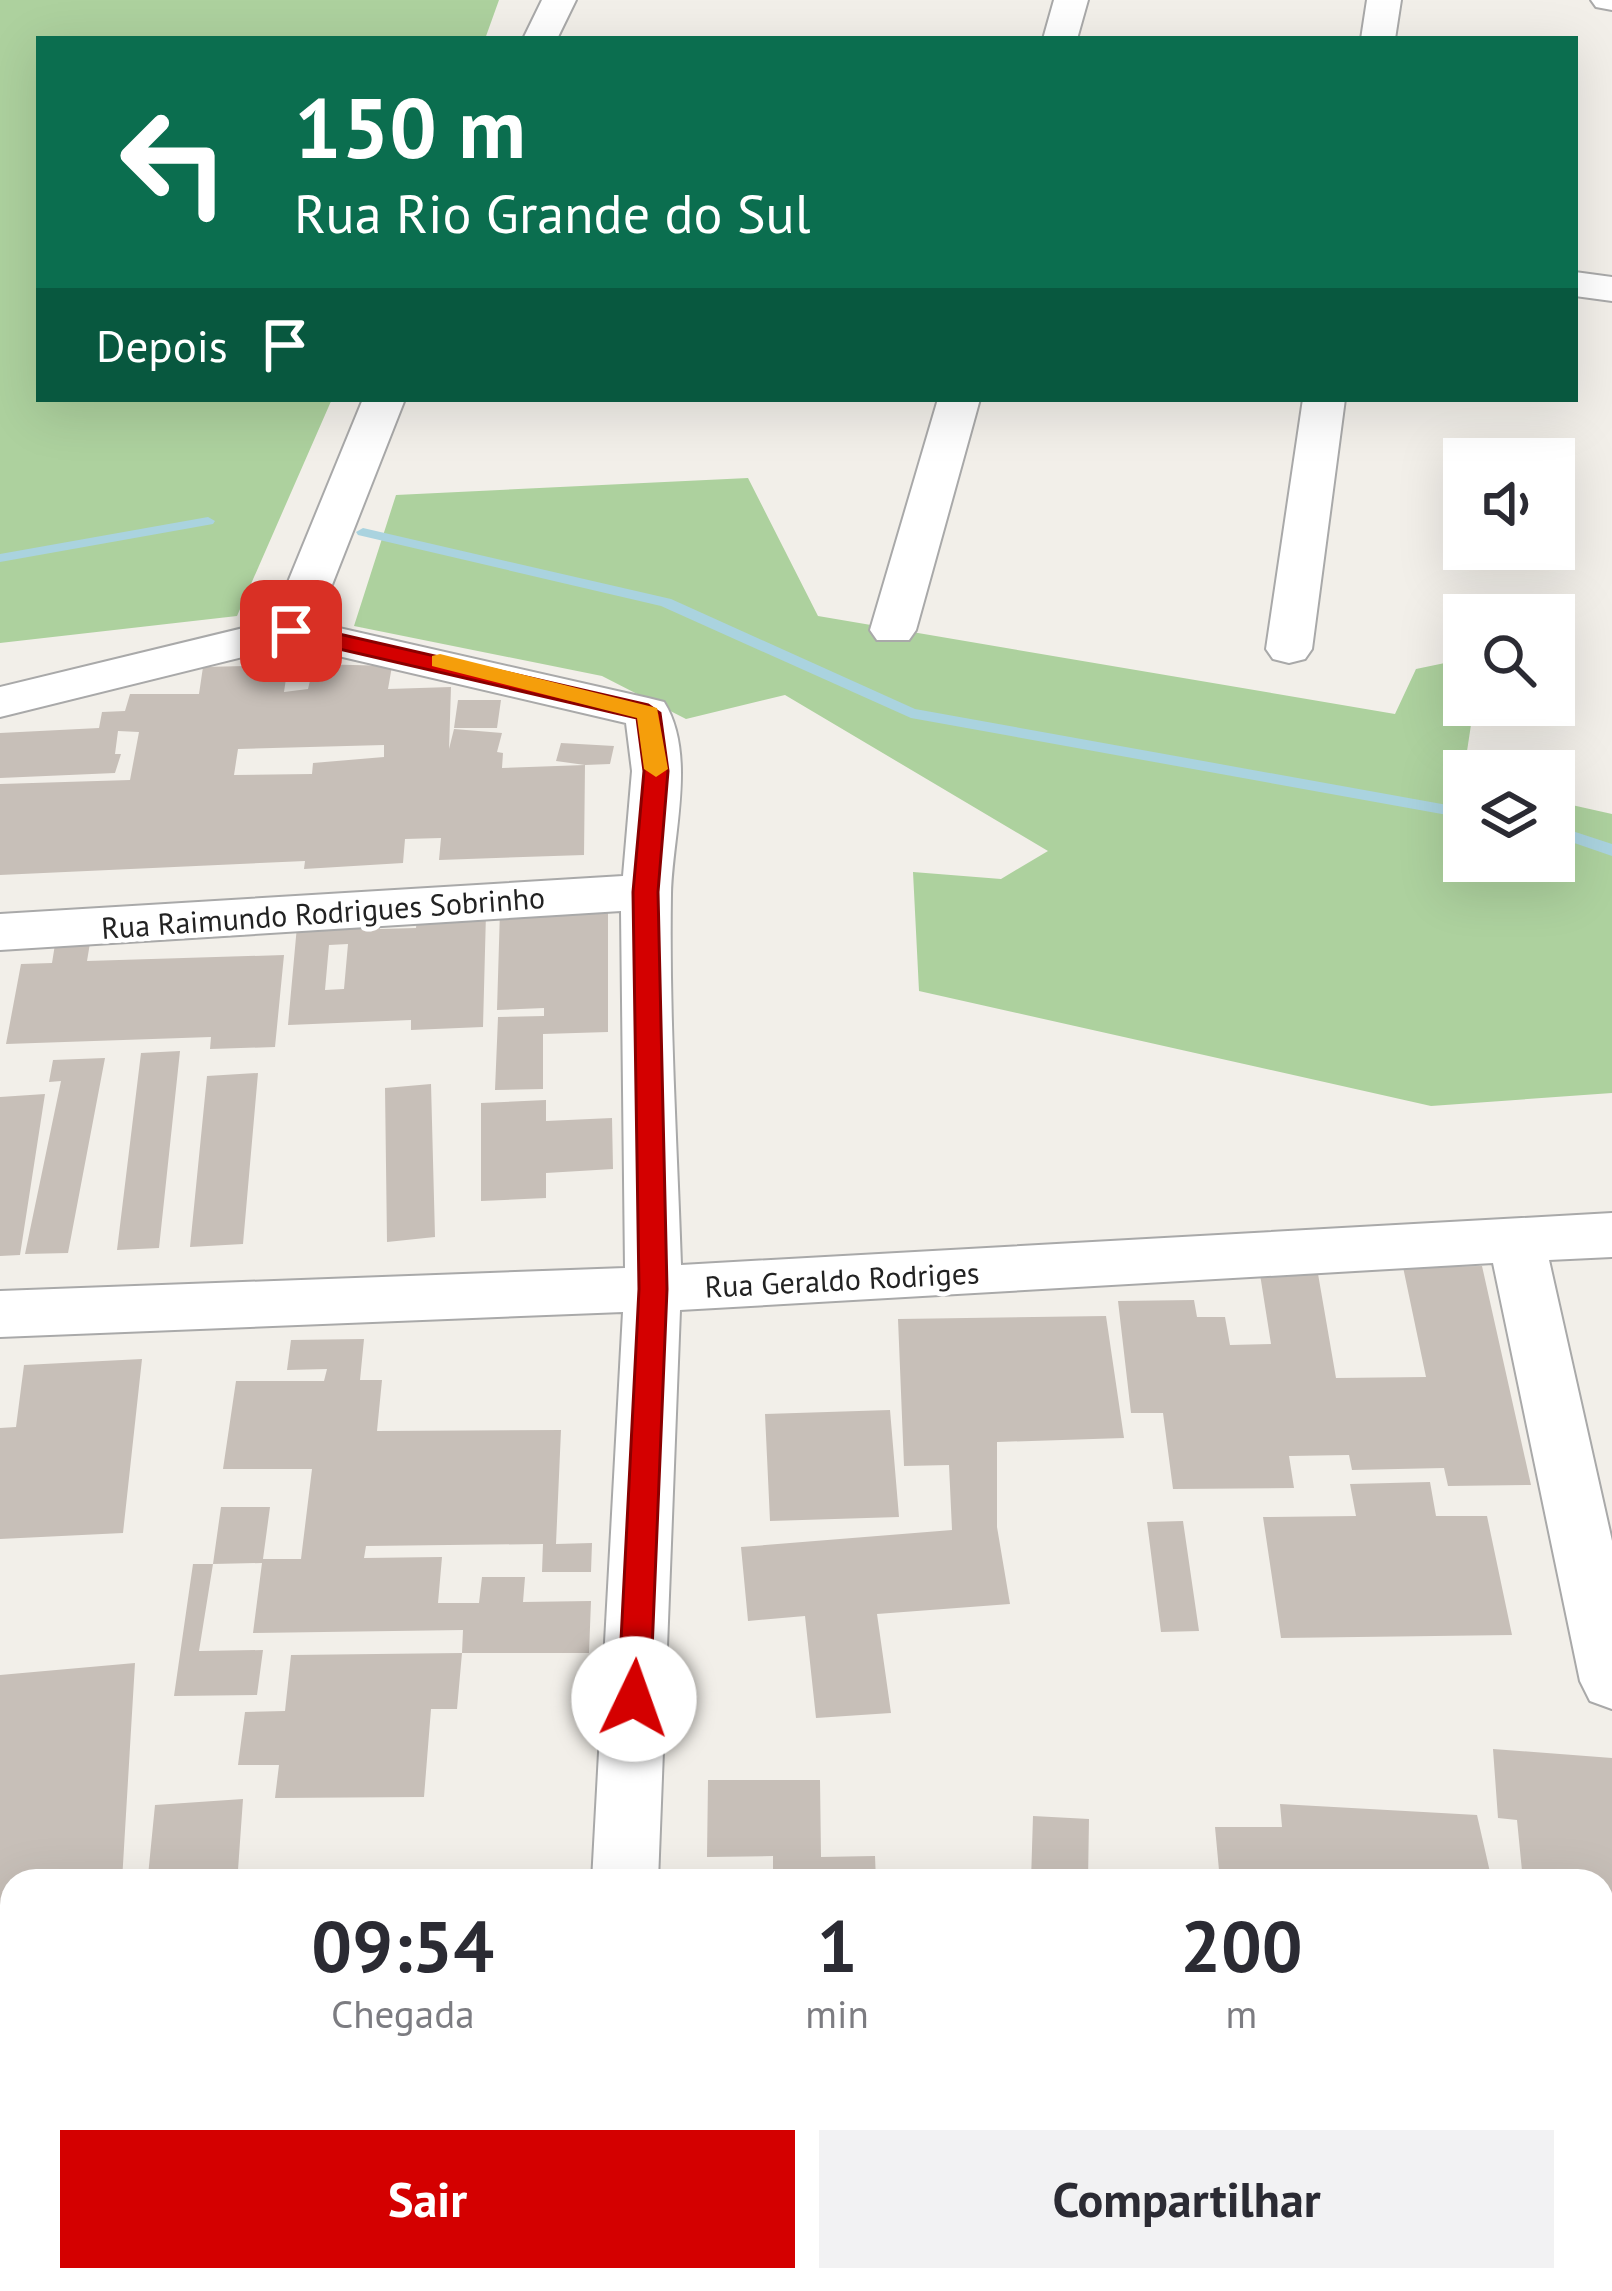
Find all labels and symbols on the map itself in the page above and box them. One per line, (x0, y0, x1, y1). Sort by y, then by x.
pin (240, 580, 342, 682)
street label: Rua Raimundo Rodrigues Sobrinho (100, 877, 546, 947)
street label: Rua Geraldo Rodriges (704, 1252, 980, 1306)
position arrow (571, 1636, 697, 1762)

